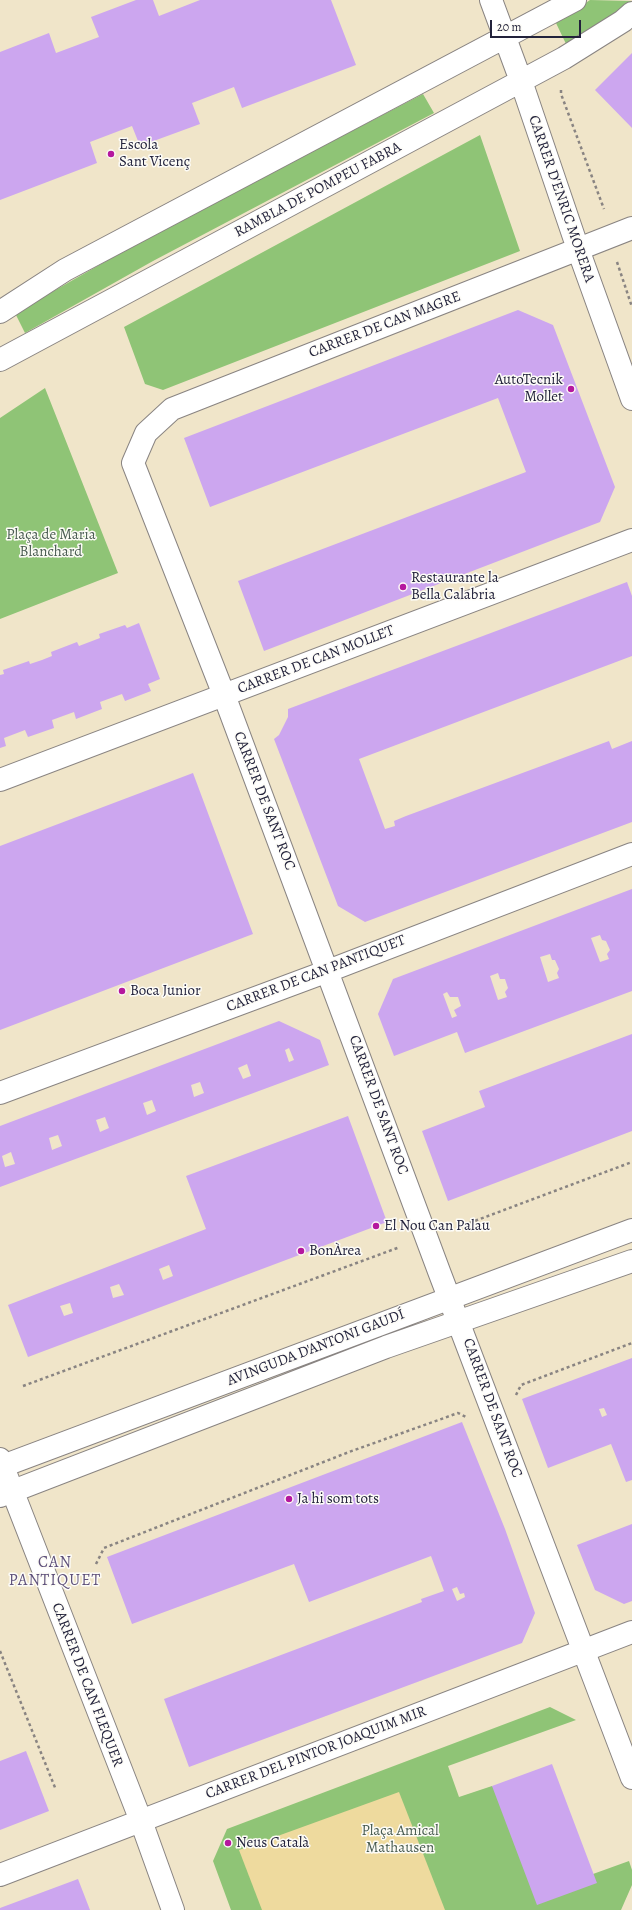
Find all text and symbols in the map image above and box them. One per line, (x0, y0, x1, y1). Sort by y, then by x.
scale bar (492, 12, 583, 38)
text: 20 m (497, 19, 521, 35)
street label: CARRER D'ENRIC MORERA (524, 113, 598, 285)
place label: Escola Sant Vicenç (119, 136, 190, 171)
street label: RAMBLA DE POMPEU FABRA (231, 138, 405, 242)
marker: Escola Sant Vicenç (106, 149, 116, 159)
street label: CARRER DE CAN MAGRE (307, 288, 463, 362)
place label: AutoTecnik Mollet (495, 371, 563, 406)
marker: AutoTecnik Mollet (566, 384, 576, 394)
park label: Plaça de Maria Blanchard (6, 526, 96, 561)
place label: Restaurante la Bella Calabria (411, 569, 499, 604)
marker: Restaurante la Bella Calabria (398, 582, 408, 592)
street label: CARRER DE CAN MOLLET (235, 622, 397, 698)
street label: CARRER DE SANT ROC (229, 729, 299, 873)
street label: CARRER DE CAN PANTIQUET (224, 932, 408, 1016)
place label: Boca Junior (130, 982, 201, 1000)
marker: Boca Junior (117, 986, 127, 996)
street label: CARRER DE SANT ROC (344, 1033, 412, 1177)
place label: El Nou Can Palau (384, 1217, 490, 1235)
marker: El Nou Can Palau (371, 1221, 381, 1231)
place label: BonÀrea (309, 1242, 361, 1260)
marker: BonÀrea (296, 1246, 306, 1256)
street label: AVINGUDA D'ANTONI GAUDÍ (225, 1306, 407, 1390)
street label: CARRER DE SANT ROC (458, 1336, 526, 1480)
place label: Ja hi som tots (297, 1490, 379, 1508)
marker: Ja hi som tots (284, 1494, 294, 1504)
district label: CAN PANTIQUET (9, 1553, 101, 1591)
street label: CARRER DE CAN FLEQUER (47, 1601, 127, 1769)
street label: CARRER DEL PINTOR JOAQUIM MIR (203, 1702, 429, 1804)
park label: Plaça Amical Mathausen (361, 1822, 439, 1857)
place label: Neus Català (236, 1834, 309, 1852)
marker: Neus Català (223, 1838, 233, 1848)

